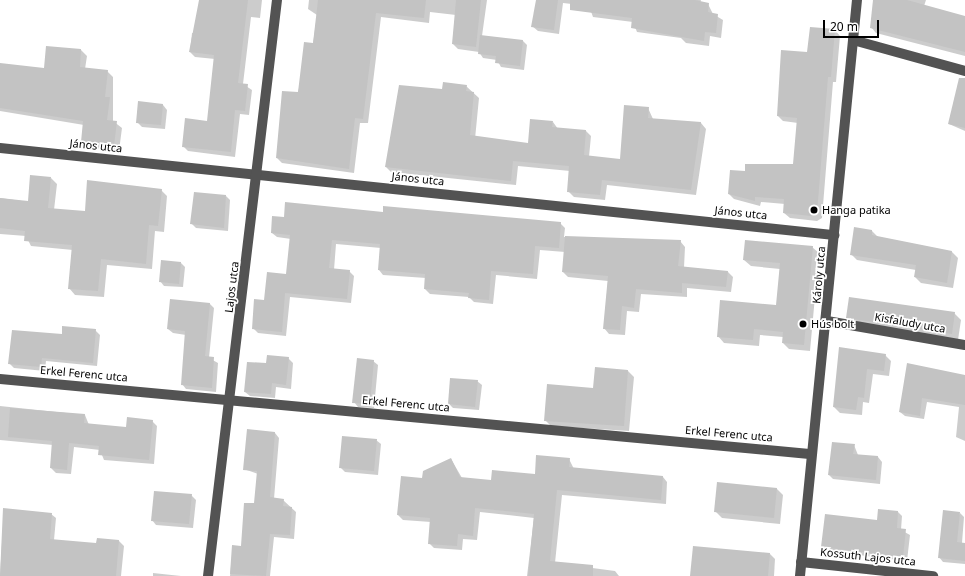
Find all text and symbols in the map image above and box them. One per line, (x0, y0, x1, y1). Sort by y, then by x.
scale bar (825, 12, 881, 38)
text: 20 m (830, 18, 858, 35)
street label: János utca (69, 137, 123, 155)
street label: János utca (391, 170, 445, 188)
place label: Hanga patika (822, 203, 891, 217)
street label: János utca (714, 204, 768, 222)
marker: Hanga patika (809, 205, 819, 215)
street label: Károly utca (810, 246, 828, 304)
street label: Lajos utca (222, 261, 242, 313)
street label: Kisfaludy utca (873, 310, 947, 336)
place label: Hús bolt (811, 317, 854, 331)
marker: Hús bolt (798, 319, 808, 329)
street label: Erkel Ferenc utca (40, 364, 128, 384)
street label: Erkel Ferenc utca (362, 394, 450, 414)
street label: Erkel Ferenc utca (685, 424, 773, 444)
street label: Kossuth Lajos utca (819, 545, 917, 569)

